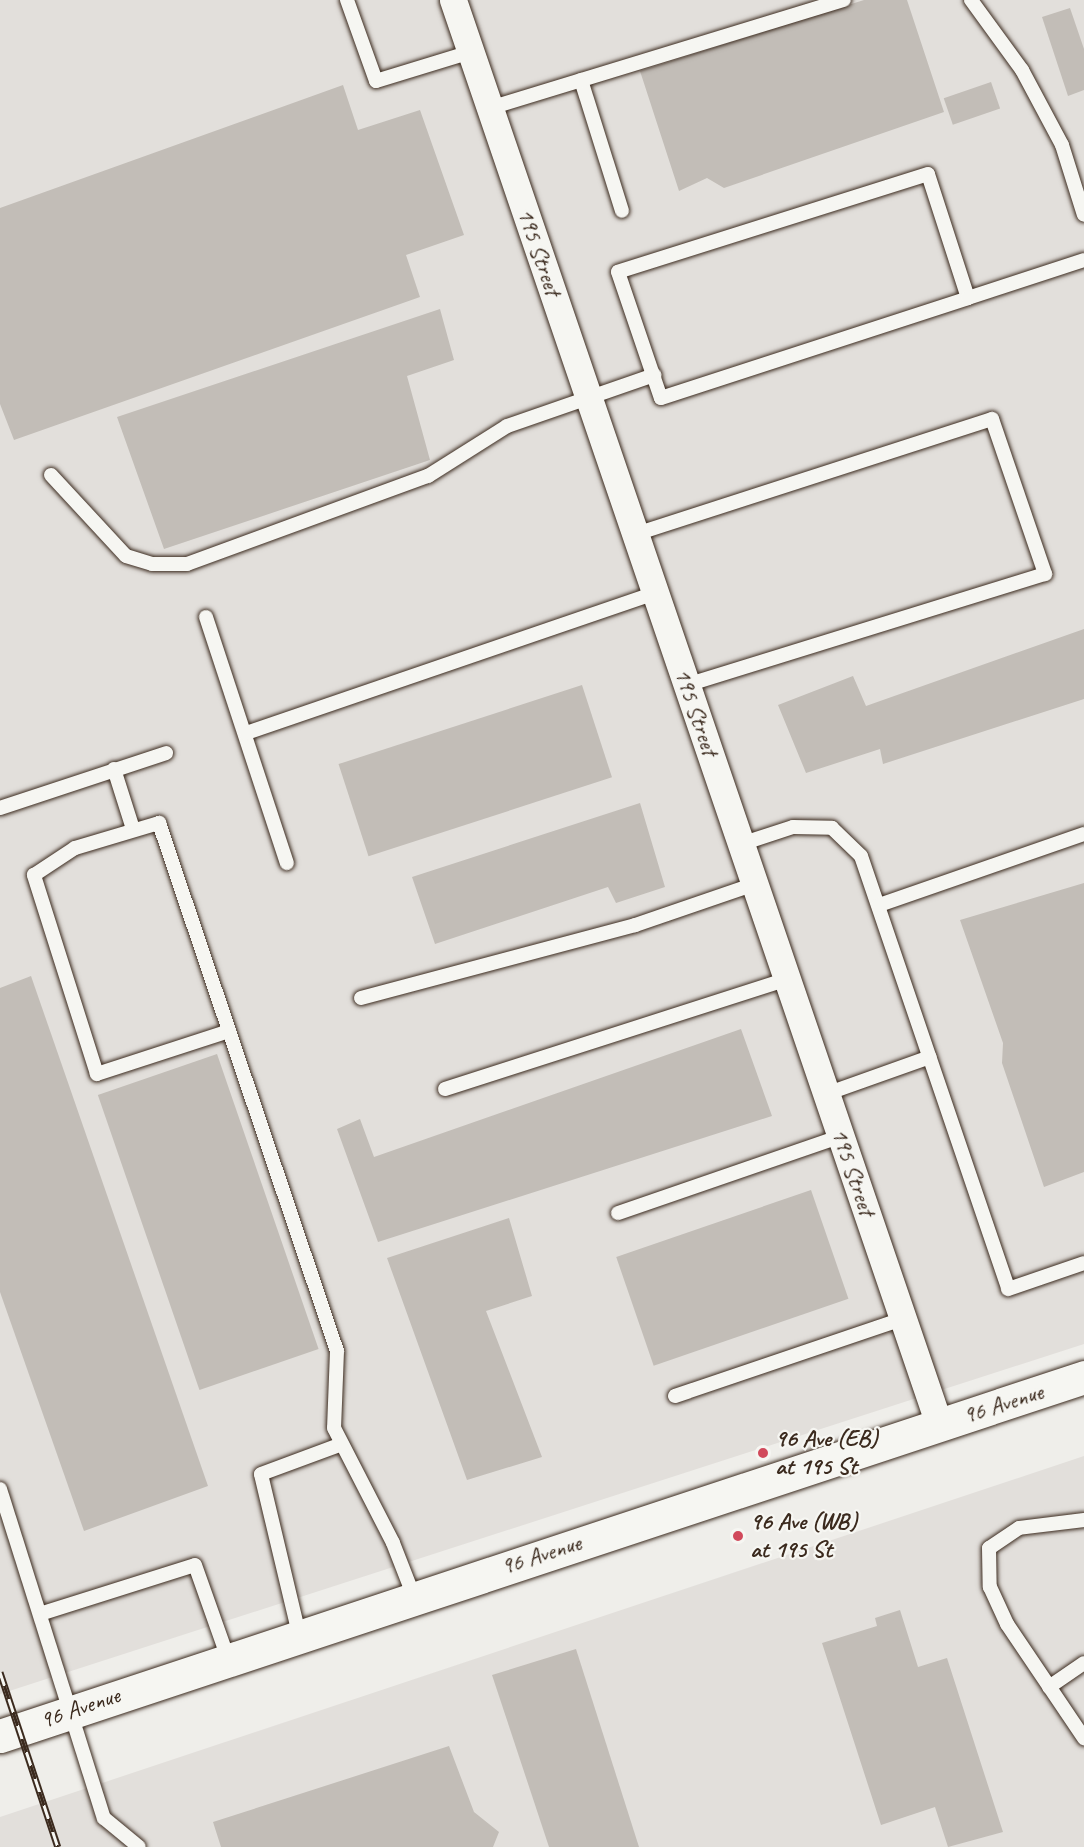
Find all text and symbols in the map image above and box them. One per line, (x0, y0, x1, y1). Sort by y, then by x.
street label: 195 Street (511, 205, 567, 299)
street label: 195 Street (668, 665, 724, 759)
street label: 195 Street (825, 1125, 881, 1219)
street label: 96 Avenue (959, 1378, 1047, 1430)
place label: 96 Ave (EB) at 195 St (775, 1425, 878, 1481)
marker: 96 Ave (EB) at 195 St (756, 1446, 770, 1460)
place label: 96 Ave (WB) at 195 St (750, 1508, 857, 1564)
street label: 96 Avenue (497, 1529, 585, 1581)
marker: 96 Ave (WB) at 195 St (731, 1529, 745, 1543)
street label: 96 Avenue (36, 1681, 124, 1735)

